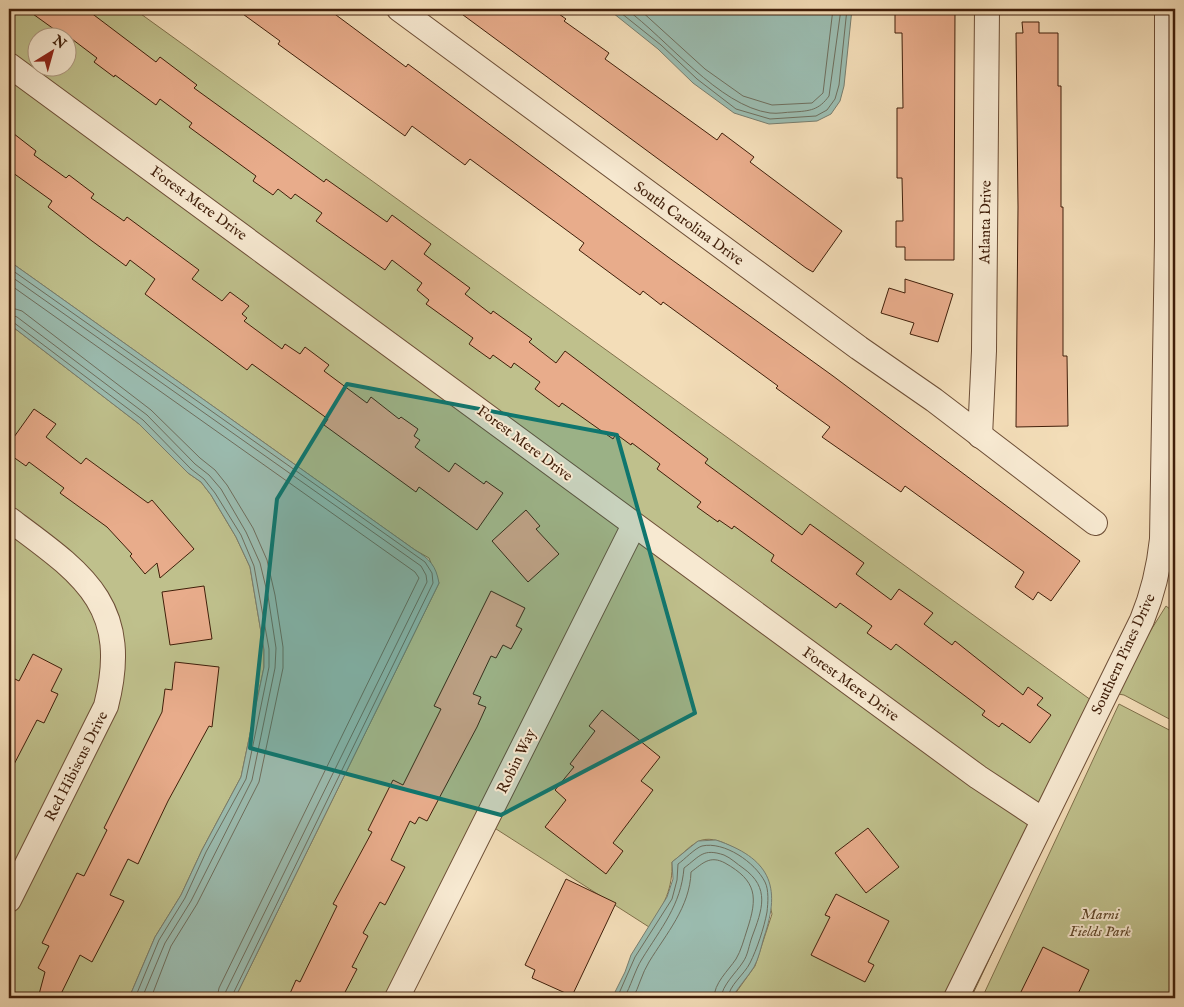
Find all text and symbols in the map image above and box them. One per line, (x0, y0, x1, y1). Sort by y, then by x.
north arrow (28, 28, 78, 78)
text: N (48, 31, 69, 53)
street label: Forest Mere Drive (147, 162, 251, 245)
street label: South Carolina Drive (630, 177, 748, 270)
street label: Atlanta Drive (975, 180, 996, 265)
street label: Forest Mere Drive (473, 401, 576, 486)
street label: Southern Pines Drive (1087, 591, 1160, 718)
street label: Forest Mere Drive (799, 643, 903, 726)
street label: Red Hibiscus Drive (40, 708, 112, 825)
street label: Robin Way (493, 725, 541, 797)
park label: Marni Fields Park (1069, 905, 1131, 941)

